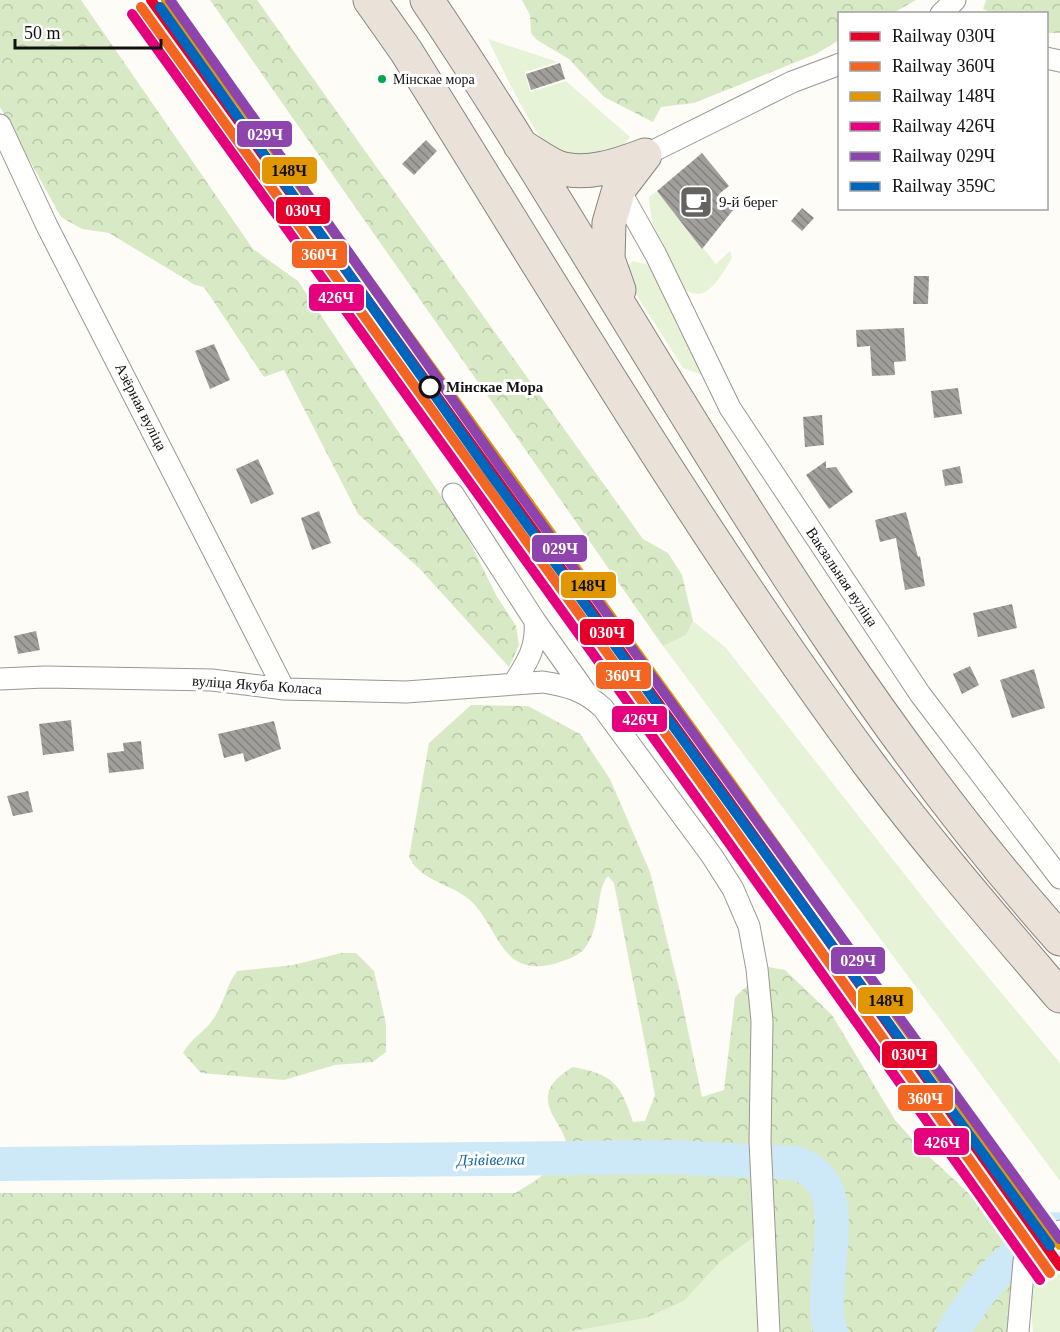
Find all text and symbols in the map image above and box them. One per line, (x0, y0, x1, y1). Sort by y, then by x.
scale bar (15, 12, 160, 50)
legend (838, 12, 1048, 210)
text: 50 m (24, 23, 61, 43)
text: Railway 030Ч (892, 26, 995, 46)
text: Railway 360Ч (892, 56, 995, 76)
place label: Мінскае мора (393, 72, 475, 87)
marker: Мінскае мора (376, 73, 388, 85)
text: Railway 148Ч (892, 86, 995, 106)
text: Railway 426Ч (892, 116, 995, 136)
line badge: 029Ч (236, 120, 293, 148)
text: 029Ч (247, 126, 283, 143)
text: Railway 029Ч (892, 146, 995, 166)
line badge: 148Ч (261, 156, 318, 185)
text: 148Ч (271, 162, 307, 179)
text: Railway 359С (892, 176, 996, 196)
cafe icon: 9-й берег (678, 184, 714, 220)
place label: 9-й берег (719, 194, 778, 210)
line badge: 030Ч (275, 196, 331, 225)
text: 030Ч (285, 202, 321, 219)
line badge: 360Ч (291, 240, 348, 269)
text: 360Ч (301, 246, 337, 263)
line badge: 426Ч (308, 283, 365, 312)
text: 426Ч (318, 289, 354, 306)
street label: Азёрная вуліца (112, 361, 170, 454)
marker: Мінскае Мора (419, 376, 441, 398)
place label: Мінскае Мора (446, 379, 544, 395)
street label: Вакзальная вуліца (803, 524, 881, 630)
line badge: 029Ч (531, 534, 588, 563)
text: 029Ч (542, 540, 578, 557)
line badge: 148Ч (560, 571, 617, 599)
text: 148Ч (570, 577, 606, 594)
line badge: 030Ч (579, 618, 635, 646)
text: 030Ч (589, 624, 625, 641)
line badge: 360Ч (595, 661, 652, 690)
text: 360Ч (605, 667, 641, 684)
street label: вуліца Якуба Коласа (192, 672, 323, 698)
line badge: 426Ч (611, 705, 668, 733)
text: 426Ч (622, 711, 658, 728)
line badge: 029Ч (830, 946, 886, 975)
text: 029Ч (840, 952, 876, 969)
line badge: 148Ч (857, 986, 914, 1015)
text: 148Ч (868, 992, 904, 1009)
line badge: 030Ч (881, 1040, 938, 1069)
text: 030Ч (891, 1046, 927, 1063)
line badge: 360Ч (897, 1084, 954, 1112)
text: 360Ч (907, 1090, 943, 1107)
line badge: 426Ч (913, 1127, 970, 1156)
text: 426Ч (924, 1134, 960, 1151)
water label: Дзівівелка (455, 1150, 525, 1170)

